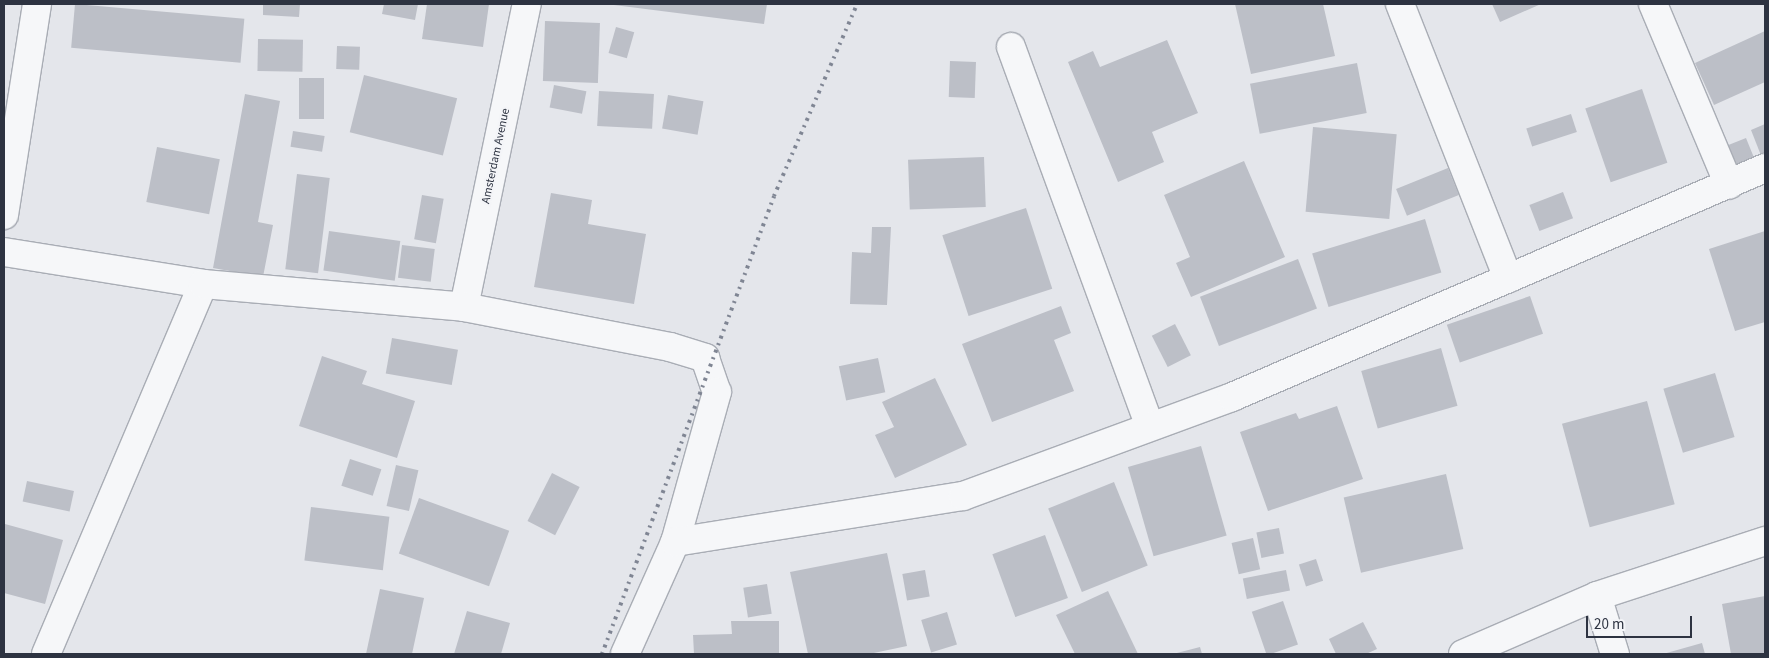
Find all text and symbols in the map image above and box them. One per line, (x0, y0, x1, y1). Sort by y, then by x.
street label: Amsterdam Avenue (479, 107, 513, 205)
scale bar (1589, 606, 1695, 638)
text: 20 m (1594, 614, 1624, 635)

